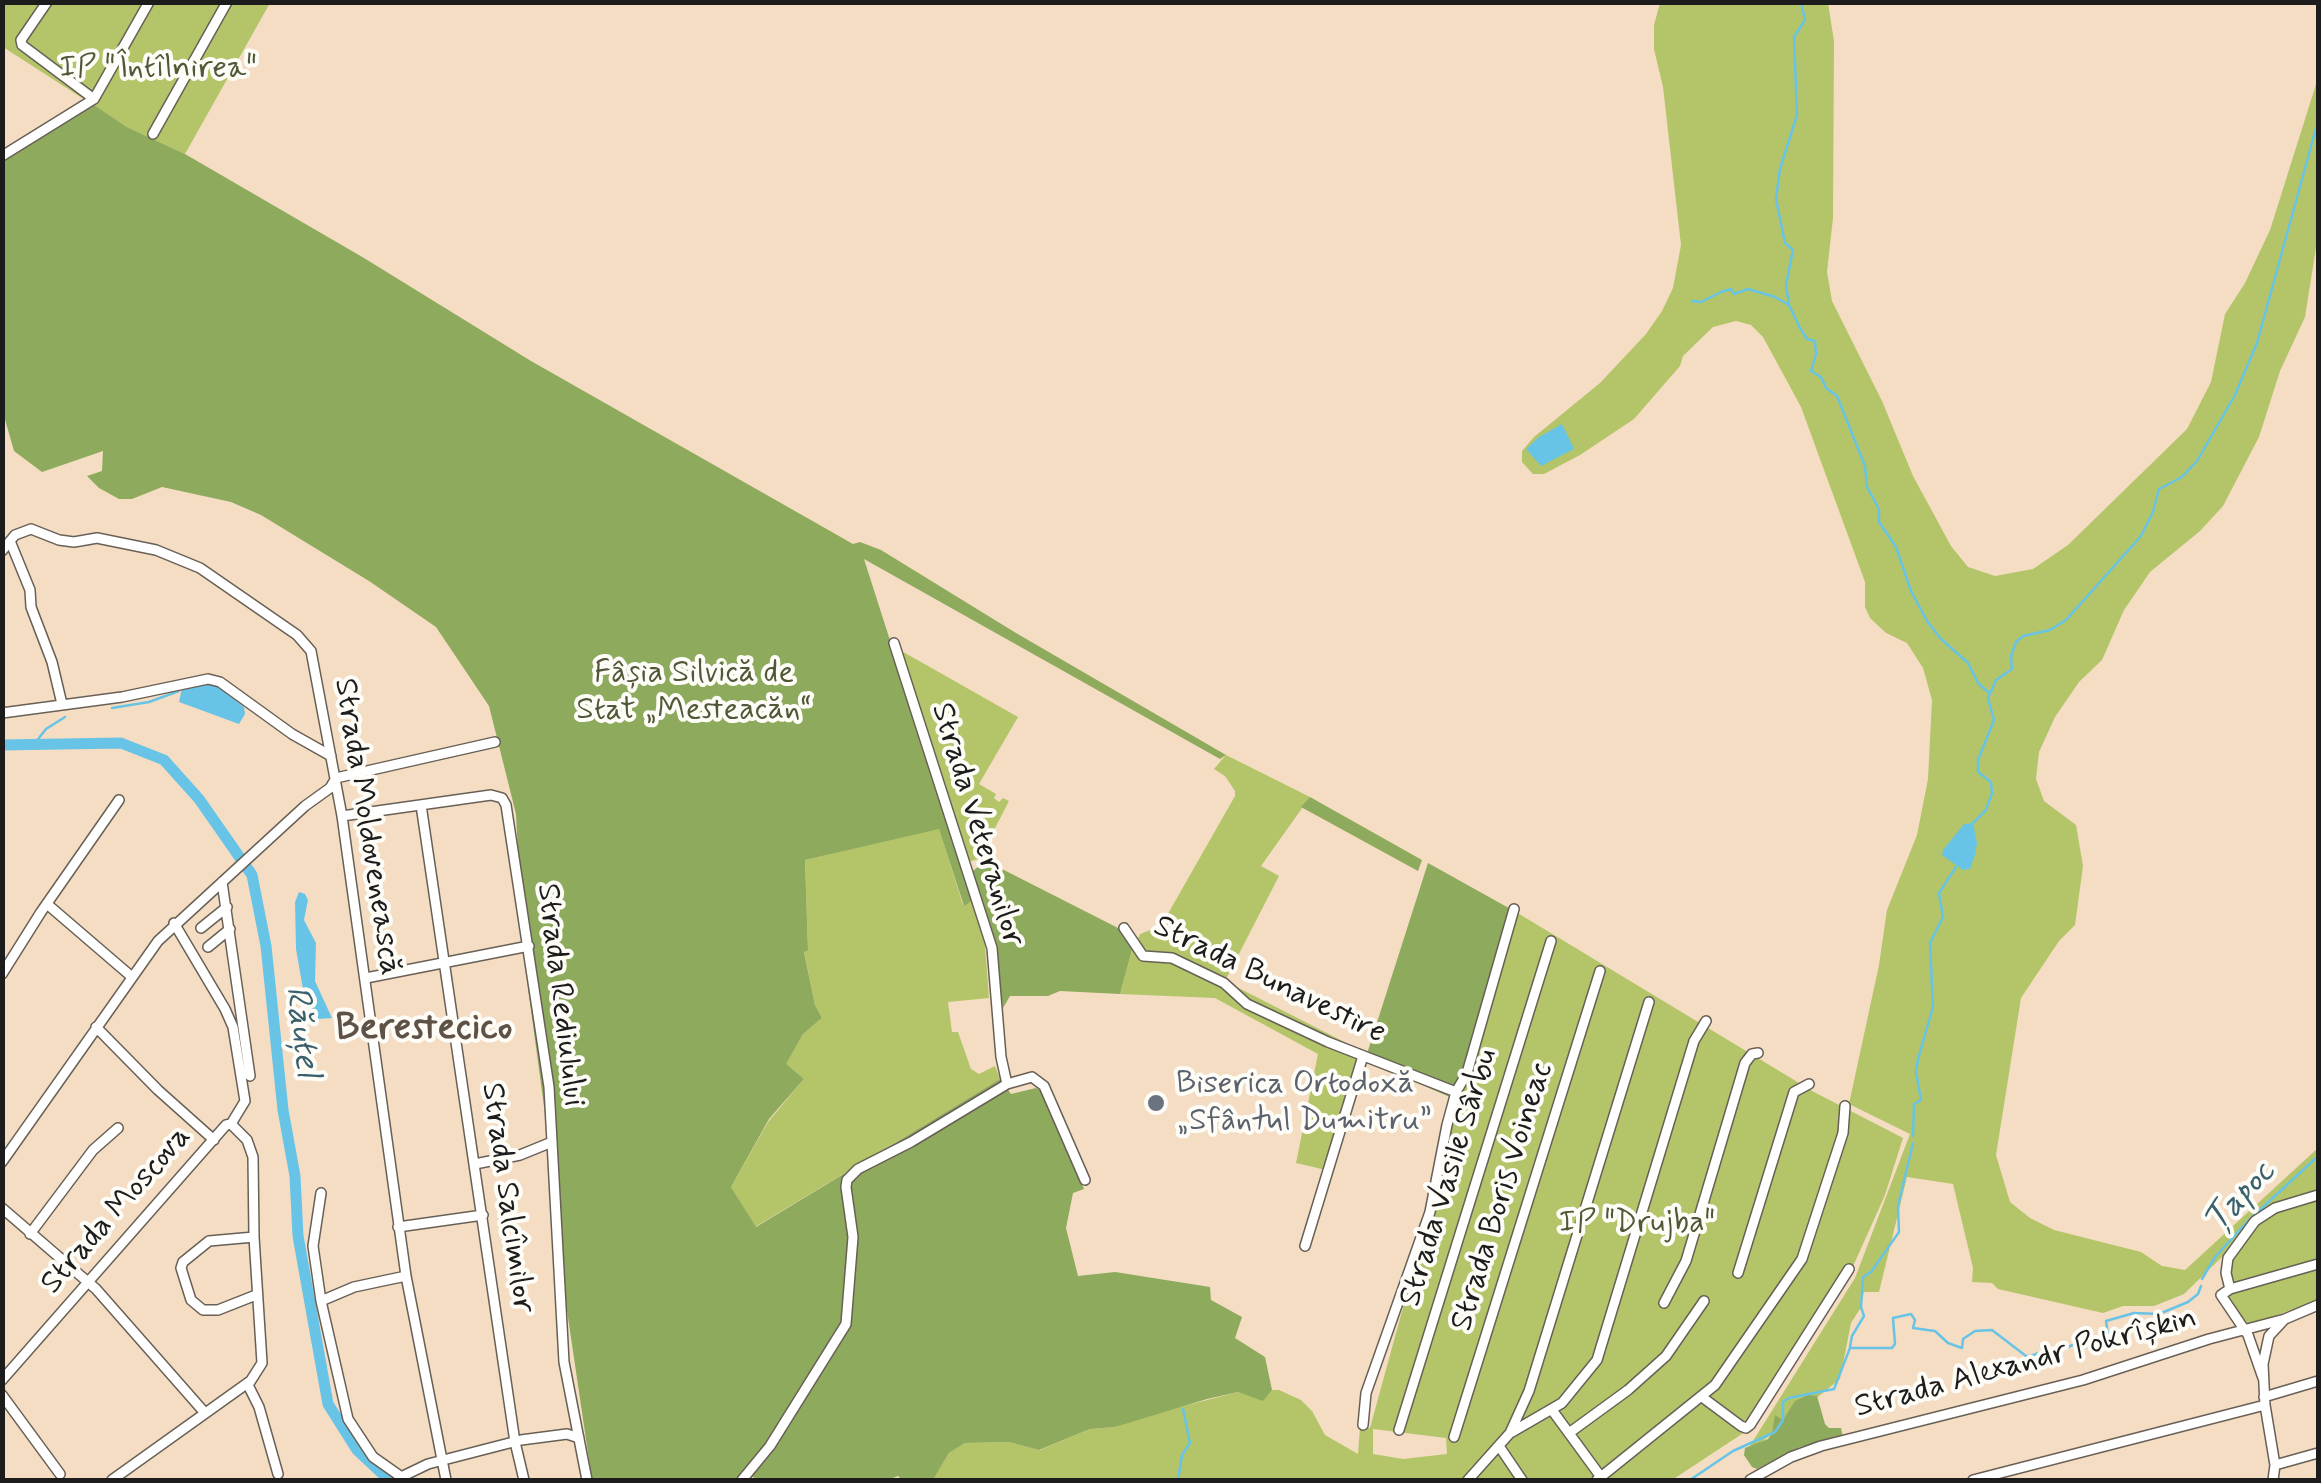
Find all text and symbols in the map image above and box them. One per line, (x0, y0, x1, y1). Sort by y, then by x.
park label: IP "Întîlnirea" (59, 50, 257, 88)
park label: Fâșia Silvică de Stat „Mesteacăn“ (576, 655, 812, 730)
street label: Strada Moldovenească (324, 676, 408, 978)
street label: Strada Veteranilor (921, 699, 1031, 951)
street label: Strada Rediulului (526, 881, 592, 1109)
street label: Strada Bunavestire (1147, 908, 1391, 1054)
water label: Răuțel (274, 984, 326, 1080)
district label: Berestecico (335, 1007, 513, 1053)
street label: Strada Vasile Sârbu (1393, 1045, 1507, 1311)
street label: Strada Boris Voineac (1444, 1058, 1562, 1336)
place label: Biserica Ortodoxă „Sfântul Dumitru” (1176, 1066, 1432, 1141)
street label: Strada Salcîmilor (471, 1081, 541, 1315)
marker: Biserica Ortodoxă „Sfântul Dumitru” (1145, 1092, 1167, 1114)
street label: Strada Moscova (34, 1119, 200, 1303)
water label: Țapoc (2196, 1153, 2286, 1245)
park label: IP "Drujba" (1559, 1205, 1715, 1243)
street label: Strada Alexandr Pokrîșkin (1851, 1300, 2201, 1428)

